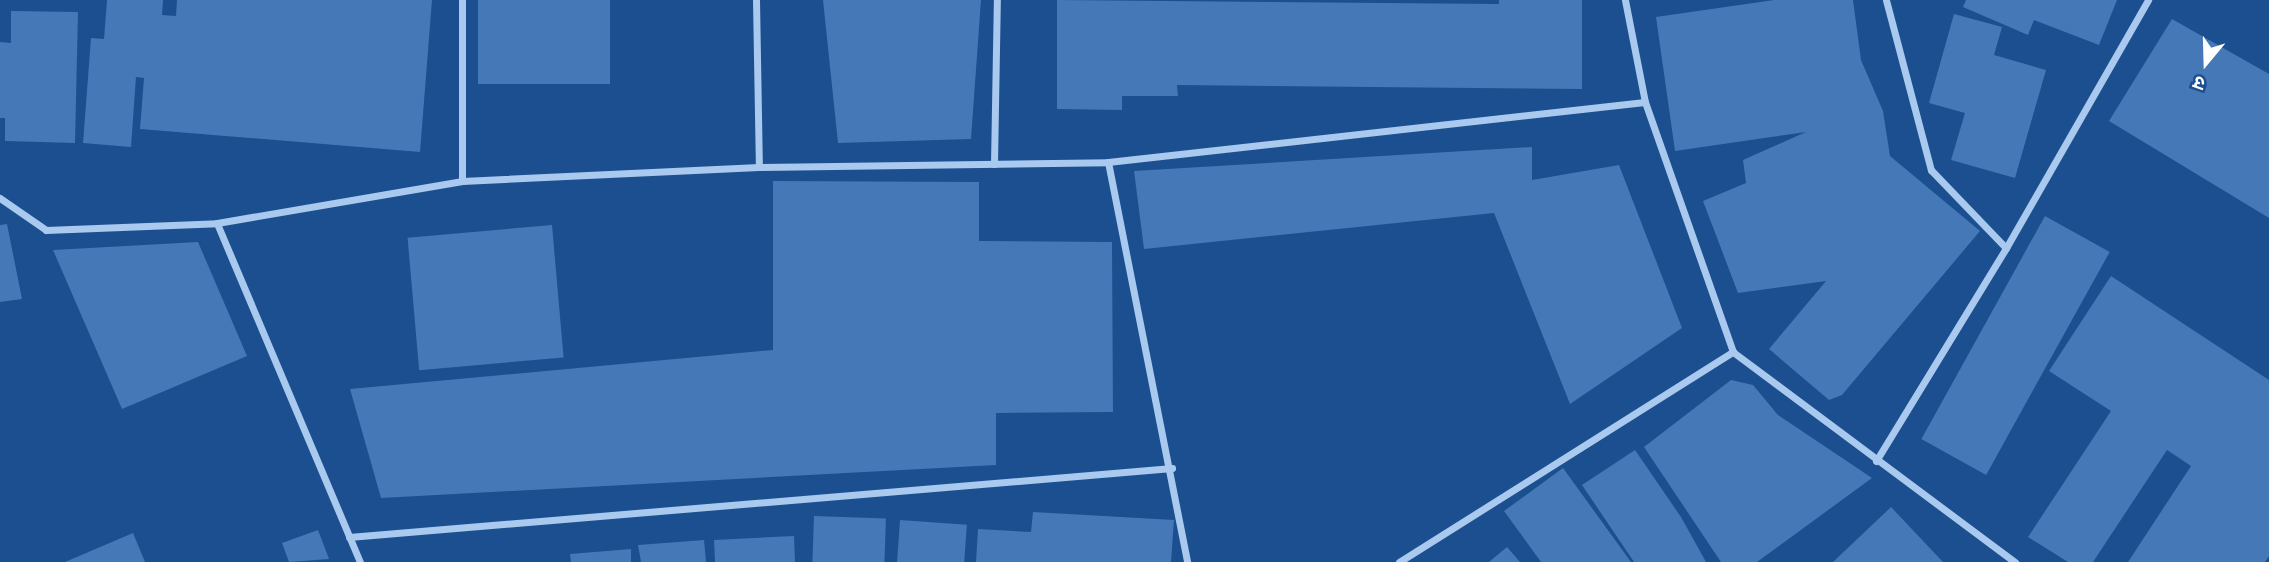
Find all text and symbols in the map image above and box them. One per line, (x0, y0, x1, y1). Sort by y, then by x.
north arrow (2171, 28, 2241, 98)
text: उ (2190, 71, 2208, 96)

